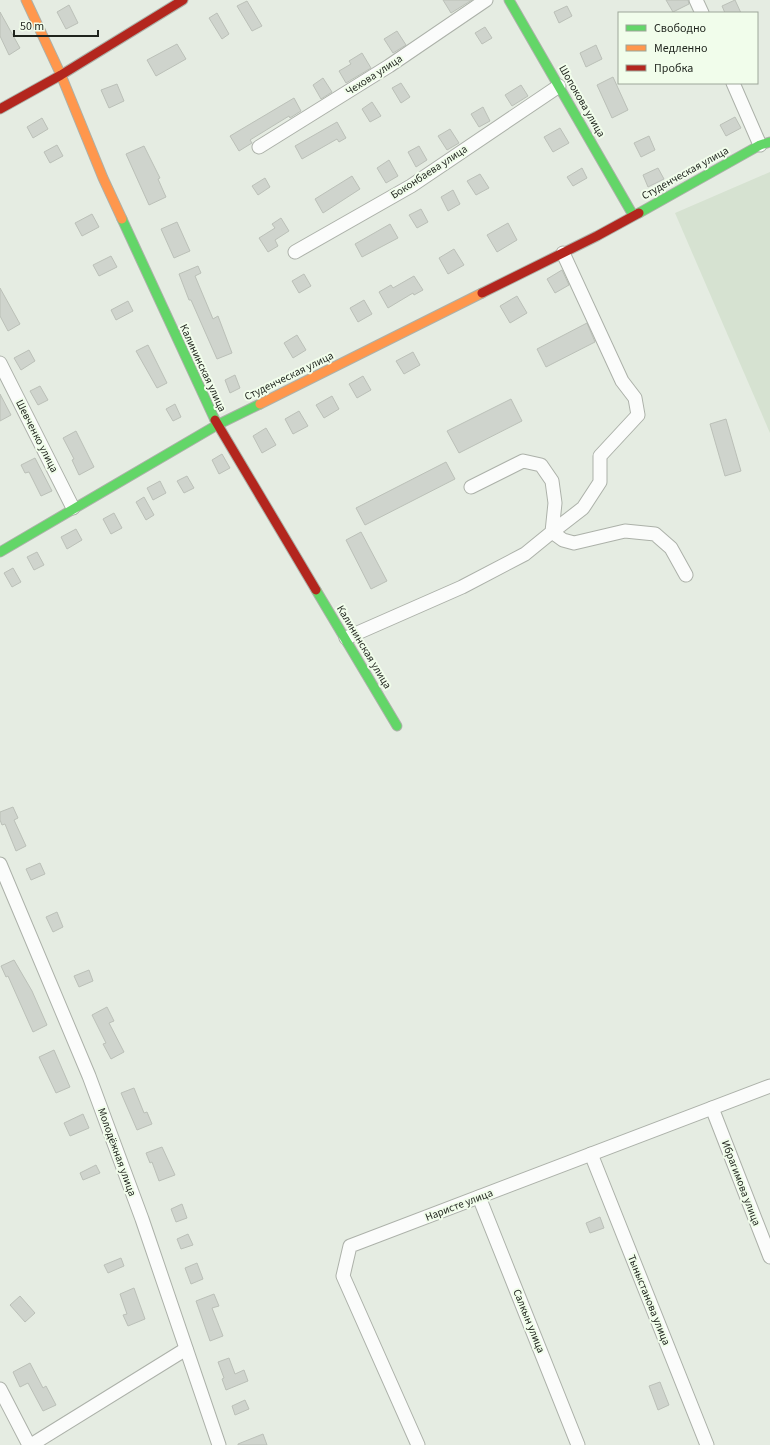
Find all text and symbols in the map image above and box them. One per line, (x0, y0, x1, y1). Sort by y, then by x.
scale bar (14, 12, 98, 38)
legend (618, 12, 758, 84)
text: 50 m (20, 18, 44, 35)
text: Свободно (654, 20, 706, 37)
text: Медленно (654, 40, 708, 57)
street label: Чехова улица (343, 51, 405, 99)
text: Пробка (654, 60, 693, 77)
street label: Шопокова улица (555, 62, 609, 140)
street label: Боконбаева улица (388, 142, 470, 202)
street label: Студенческая улица (639, 143, 731, 203)
street label: Калининская улица (176, 322, 230, 414)
street label: Студенческая улица (242, 348, 336, 404)
street label: Шевченко улица (12, 397, 62, 475)
street label: Калининская улица (333, 602, 395, 692)
street label: Молодёжная улица (94, 1106, 140, 1198)
street label: Ибрагимова улица (718, 1138, 764, 1228)
street label: Наристе улица (423, 1185, 495, 1225)
street label: Тыныстанова улица (624, 1253, 674, 1347)
street label: Салкын улица (509, 1287, 549, 1355)

